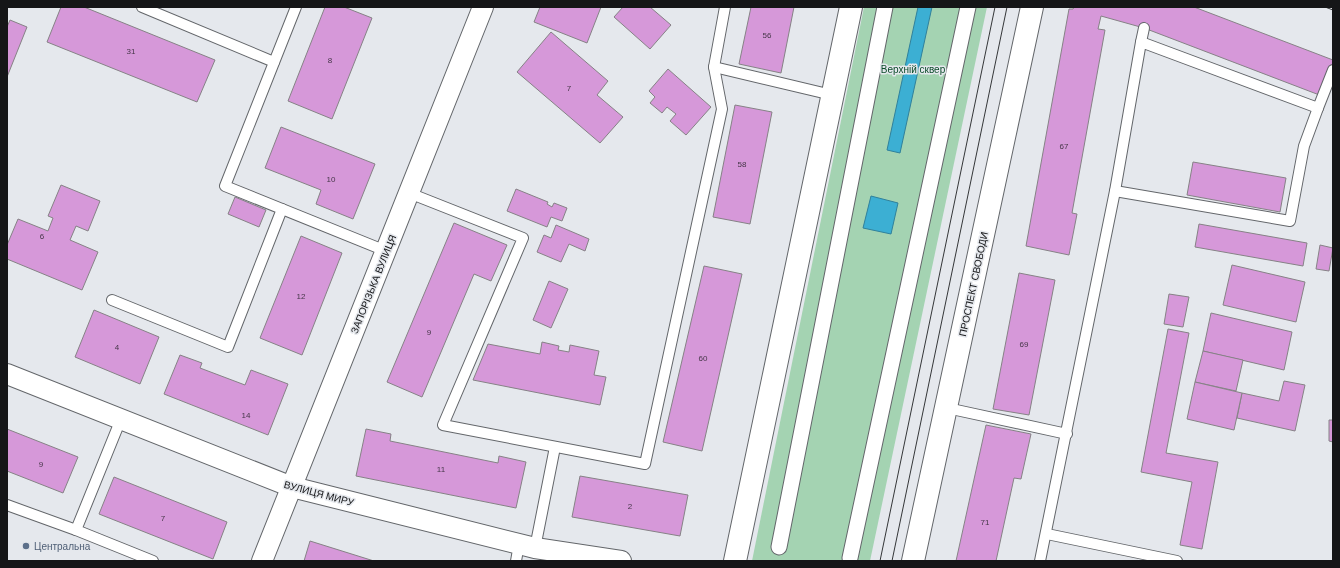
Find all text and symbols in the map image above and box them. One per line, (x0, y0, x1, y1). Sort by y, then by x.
house number: 56 (763, 31, 772, 40)
house number: 31 (127, 47, 136, 56)
house number: 8 (328, 56, 333, 65)
park label: Верхній сквер (881, 64, 946, 75)
house number: 7 (567, 84, 572, 93)
house number: 67 (1060, 142, 1069, 151)
house number: 58 (738, 160, 747, 169)
house number: 10 (327, 175, 336, 184)
street label: ПРОСПЕКТ СВОБОДИ (957, 231, 990, 337)
house number: 6 (40, 232, 45, 241)
street label: ЗАПОРІЗЬКА ВУЛИЦЯ (349, 233, 398, 335)
house number: 12 (297, 292, 306, 301)
house number: 9 (427, 328, 432, 337)
house number: 69 (1020, 340, 1029, 349)
house number: 4 (115, 343, 120, 352)
house number: 60 (699, 354, 708, 363)
house number: 14 (242, 411, 251, 420)
house number: 9 (39, 460, 44, 469)
house number: 11 (437, 465, 446, 474)
street label: ВУЛИЦЯ МИРУ (283, 479, 356, 508)
house number: 2 (628, 502, 633, 511)
house number: 7 (161, 514, 166, 523)
house number: 71 (981, 518, 990, 527)
marker: Центральна (21, 541, 31, 551)
place label: Центральна (34, 541, 91, 552)

